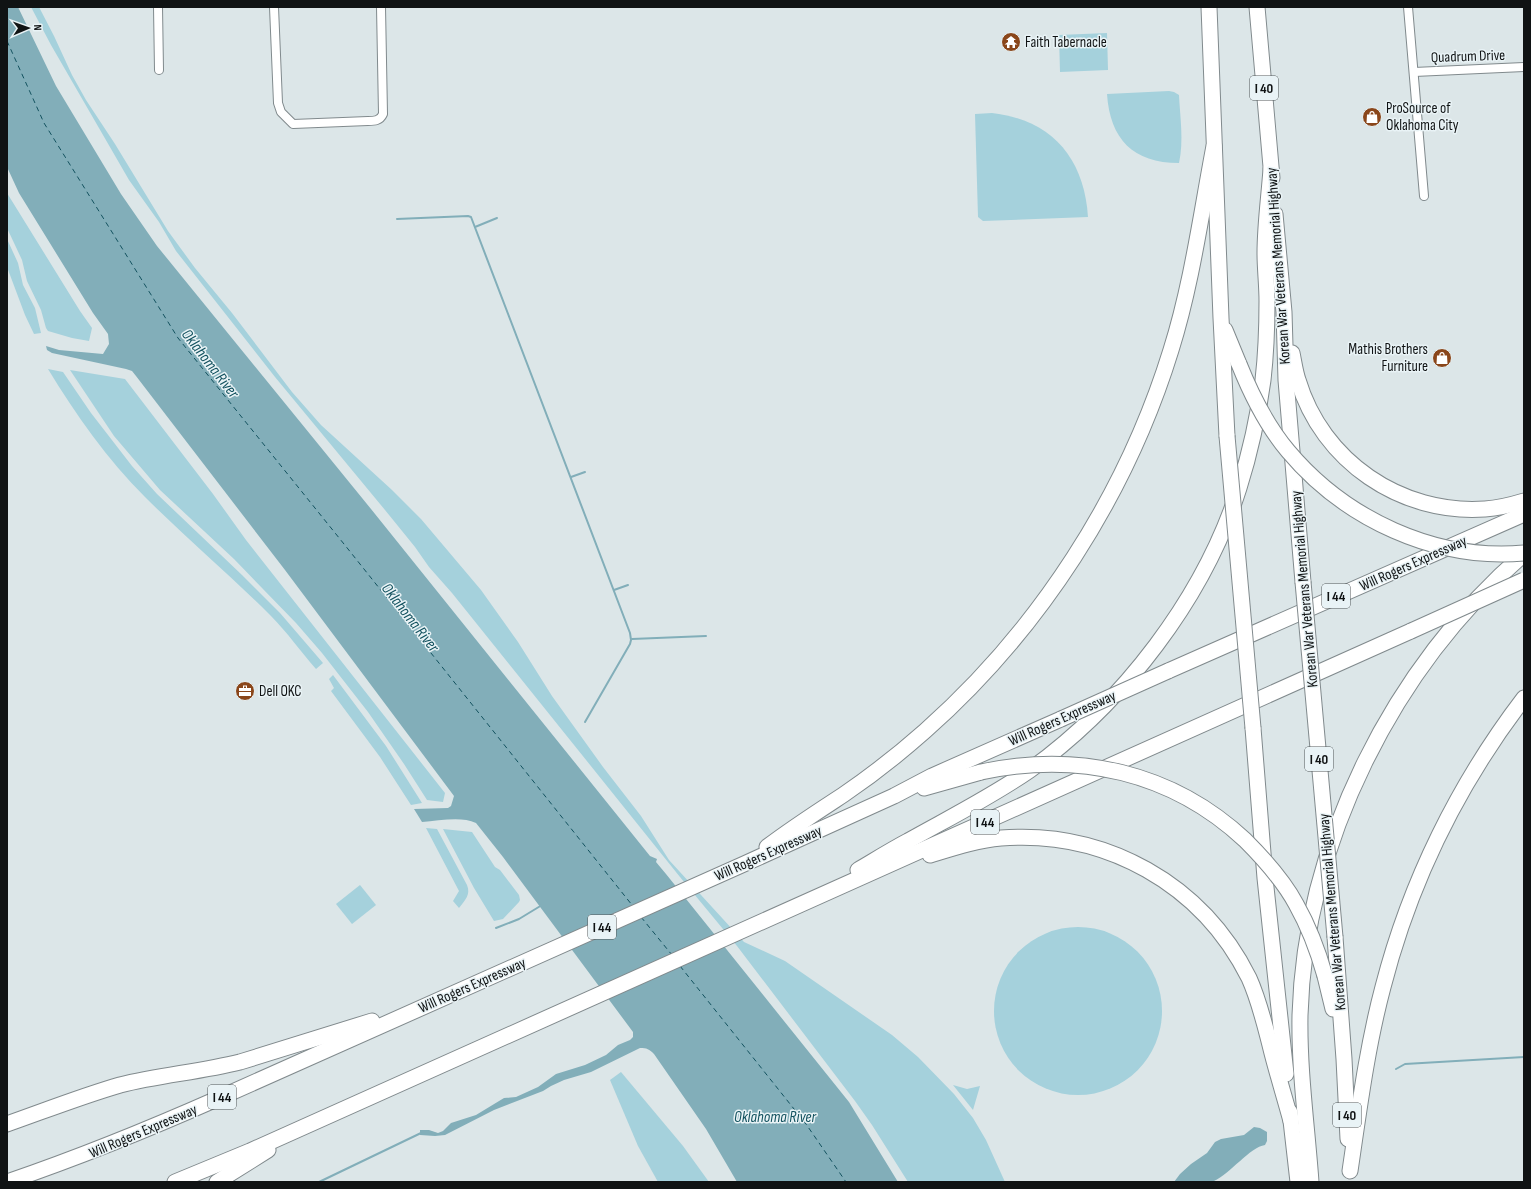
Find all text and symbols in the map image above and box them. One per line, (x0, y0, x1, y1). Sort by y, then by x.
north arrow (8, 8, 48, 48)
text: N (31, 25, 44, 31)
temple icon: Faith Tabernacle (1000, 31, 1022, 53)
place label: Faith Tabernacle (1025, 33, 1107, 52)
street label: Quadrum Drive (1430, 46, 1506, 67)
road number: I 40 (1250, 76, 1278, 100)
place label: ProSource of Oklahoma City (1386, 99, 1459, 135)
shop icon: ProSource of Oklahoma City (1361, 106, 1383, 128)
street label: Korean War Veterans Memorial Highway (1262, 167, 1295, 365)
water label: Oklahoma River (177, 326, 243, 403)
place label: Mathis Brothers Furniture (1348, 340, 1428, 376)
shop icon: Mathis Brothers Furniture (1431, 347, 1453, 369)
street label: Korean War Veterans Memorial Highway (1286, 490, 1323, 688)
street label: Will Rogers Expressway (1357, 531, 1470, 596)
water label: Oklahoma River (377, 580, 443, 657)
road number: I 44 (1322, 584, 1350, 608)
office icon: Dell OKC (234, 680, 256, 702)
place label: Dell OKC (259, 682, 302, 701)
street label: Will Rogers Expressway (1006, 686, 1119, 751)
road number: I 40 (1305, 747, 1333, 771)
road number: I 44 (971, 810, 999, 834)
street label: Korean War Veterans Memorial Highway (1314, 813, 1351, 1011)
street label: Will Rogers Expressway (712, 821, 825, 886)
road number: I 44 (588, 915, 616, 939)
street label: Will Rogers Expressway (416, 953, 529, 1018)
road number: I 44 (208, 1085, 236, 1109)
street label: Will Rogers Expressway (86, 1100, 200, 1163)
road number: I 40 (1333, 1103, 1361, 1127)
water label: Oklahoma River (734, 1108, 817, 1127)

